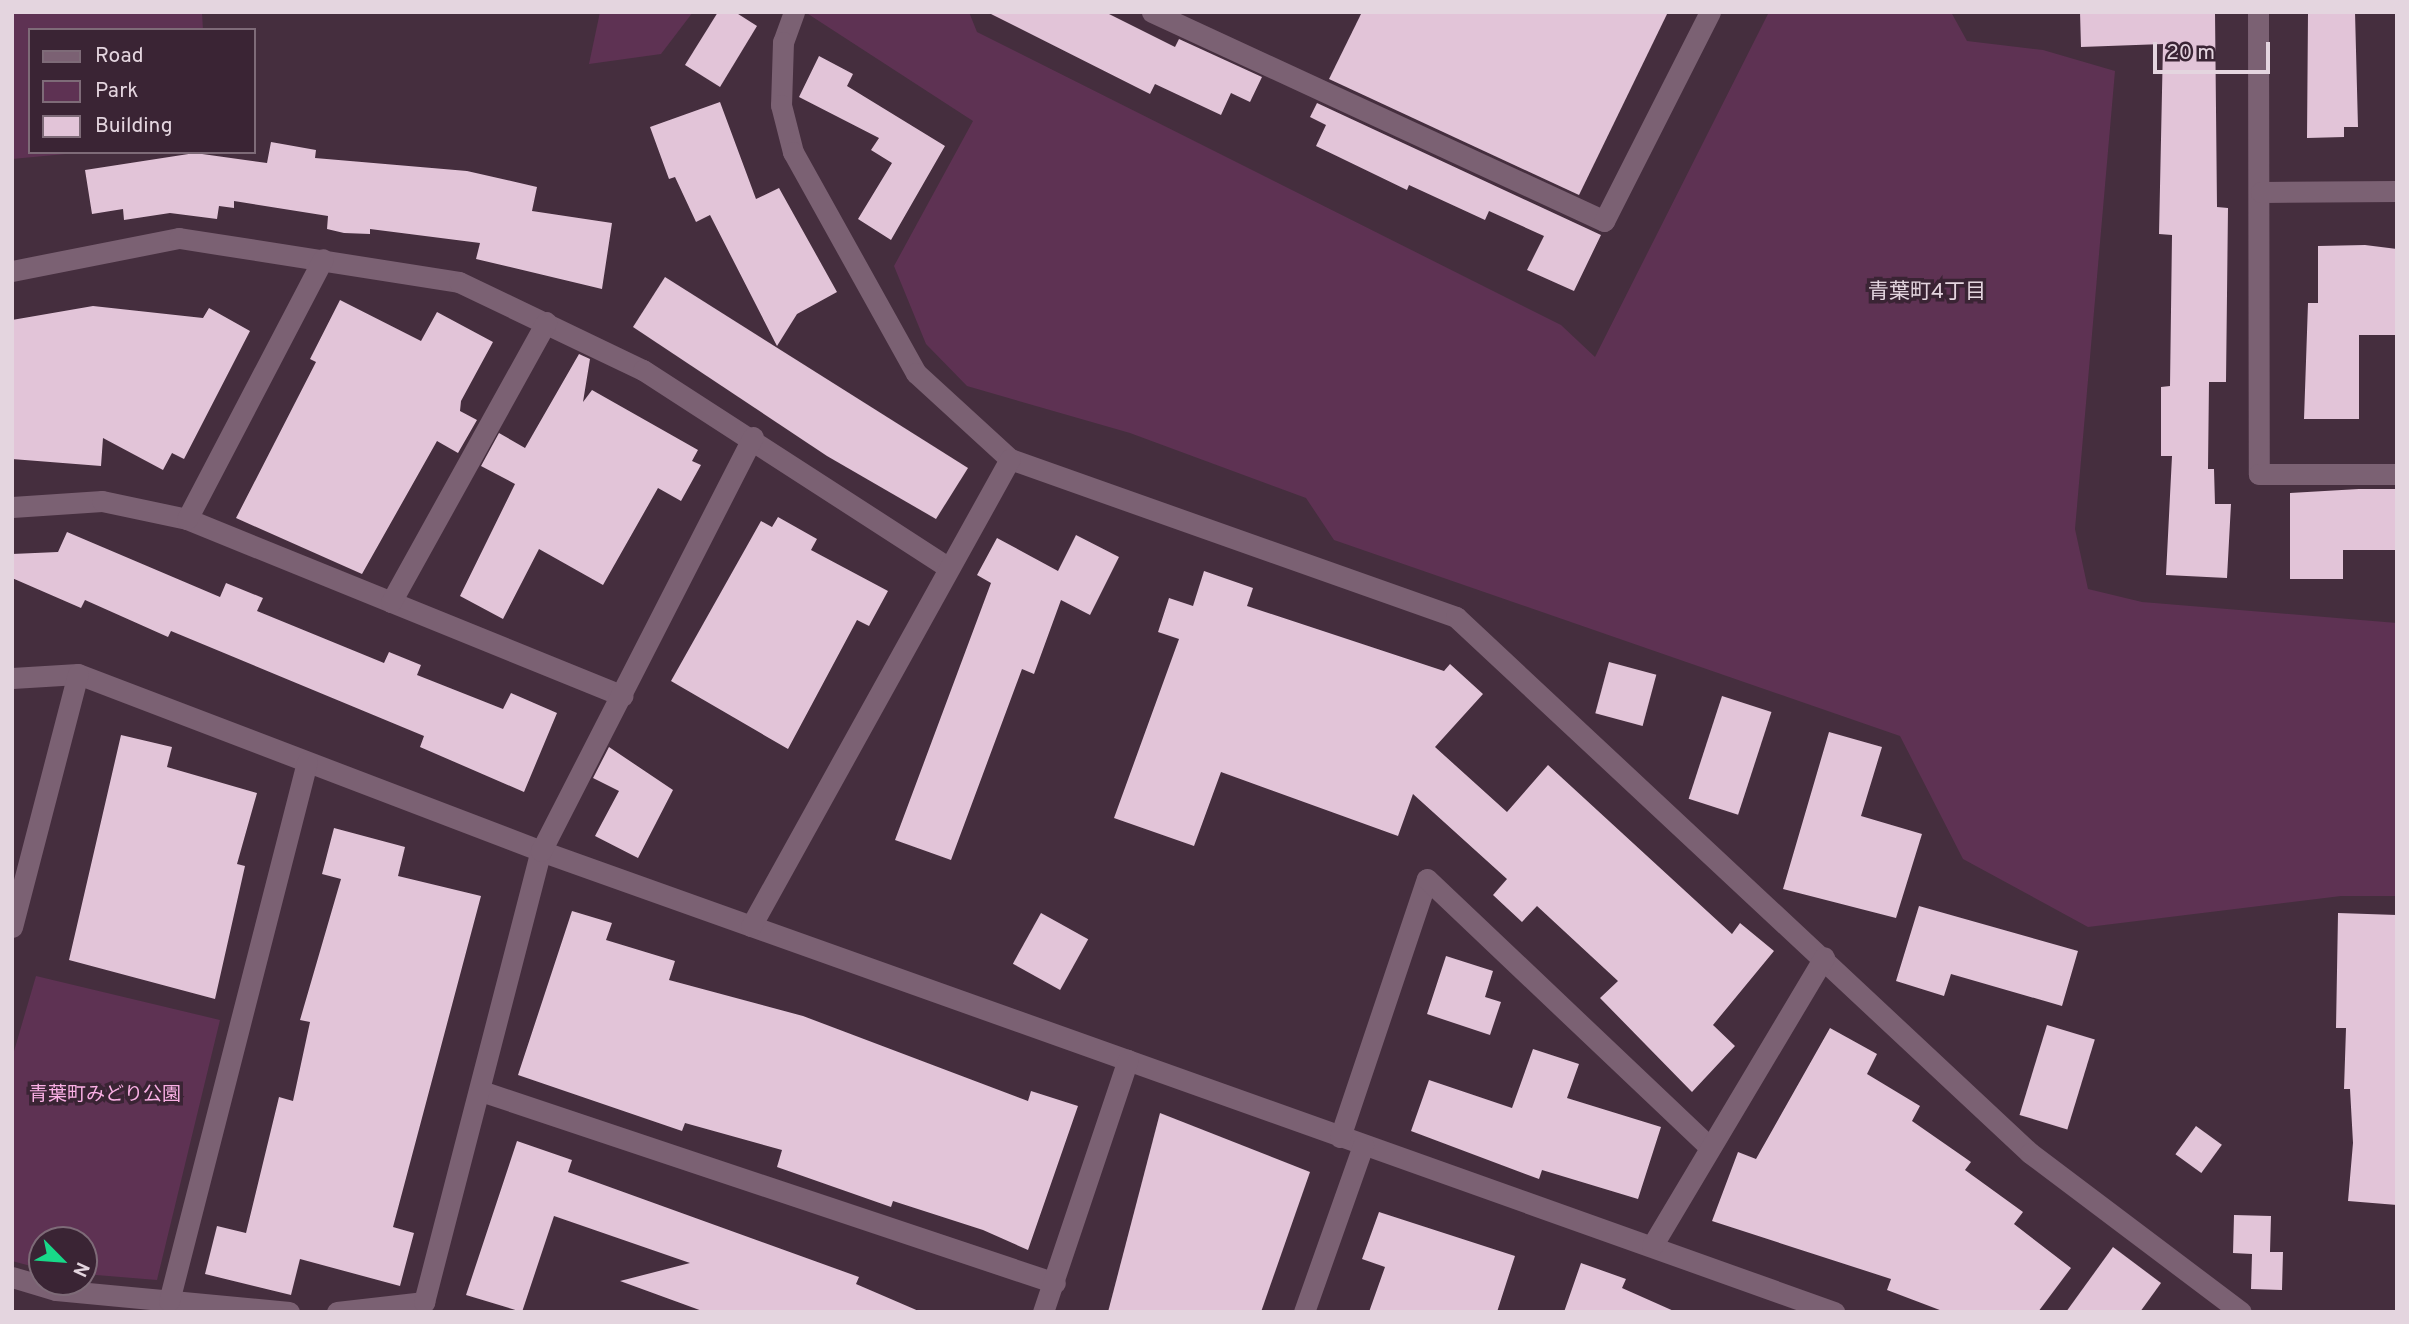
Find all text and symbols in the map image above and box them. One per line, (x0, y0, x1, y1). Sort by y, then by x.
legend (28, 28, 256, 154)
scale bar (2157, 28, 2274, 72)
text: 20 m (2166, 40, 2215, 67)
text: Road (95, 43, 144, 70)
text: Park (95, 78, 138, 105)
text: Building (95, 113, 173, 140)
district label: 青葉町4丁目 (1868, 280, 1986, 306)
park label: 青葉町みどり公園 (29, 1085, 181, 1107)
north arrow (28, 1226, 98, 1296)
text: N (66, 1258, 94, 1280)

